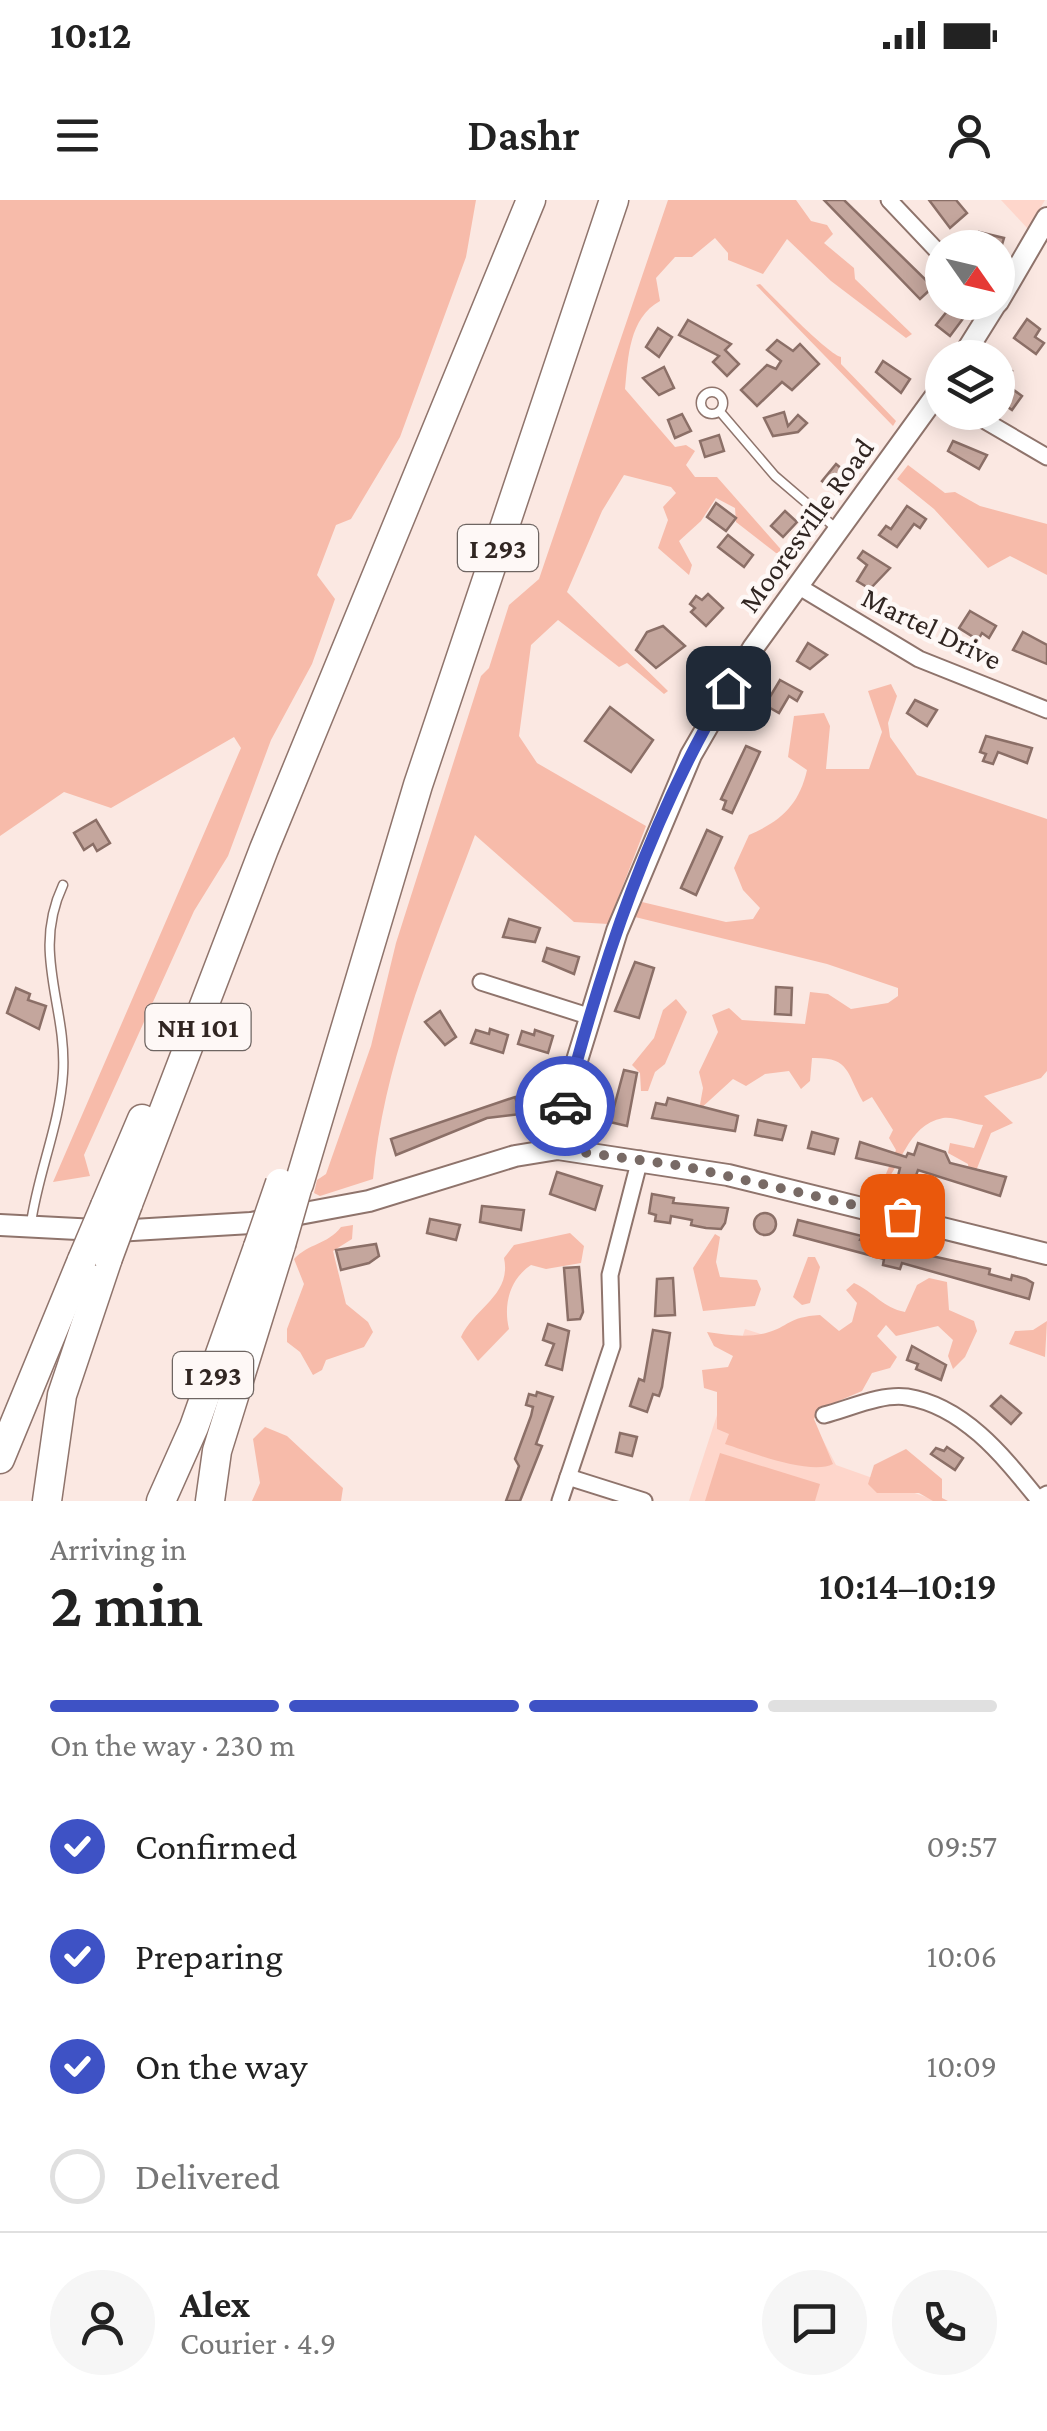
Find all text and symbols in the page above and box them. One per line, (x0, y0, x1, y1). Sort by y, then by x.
text: 10:12 (50, 14, 131, 56)
icon: menu (50, 108, 105, 163)
icon: person (942, 108, 997, 163)
text: Dashr (467, 110, 580, 160)
north arrow (925, 230, 1015, 320)
map controls (925, 230, 1015, 430)
button: layers (925, 340, 1015, 430)
street label: Mooresville Road (732, 432, 880, 618)
road number: I 293 (458, 525, 538, 571)
street label: Martel Drive (857, 580, 1007, 676)
pin (686, 646, 771, 731)
icon: home (701, 661, 756, 716)
road number: NH 101 (146, 1004, 250, 1050)
courier (515, 1056, 615, 1156)
icon: car (538, 1079, 593, 1134)
pin (860, 1174, 945, 1259)
icon: bag (875, 1189, 930, 1244)
road number: I 293 (173, 1352, 253, 1398)
text: Arriving in (50, 1531, 187, 1567)
text: 10:14–10:19 (819, 1565, 997, 1607)
text: 2 min (50, 1568, 203, 1640)
text: On the way · 230 m (50, 1727, 295, 1763)
icon: check (50, 1819, 105, 1874)
text: Confirmed (135, 1825, 298, 1867)
text: 09:57 (926, 1828, 997, 1864)
icon: check (50, 1929, 105, 1984)
text: Preparing (135, 1935, 283, 1977)
text: 10:06 (927, 1938, 997, 1974)
icon: check (50, 2039, 105, 2094)
text: On the way (135, 2045, 307, 2087)
text: 10:09 (927, 2048, 997, 2084)
text: Delivered (135, 2155, 280, 2197)
button: person (50, 2270, 155, 2375)
button: chat (762, 2270, 867, 2375)
button: phone (892, 2270, 997, 2375)
text: Alex (180, 2283, 250, 2325)
text: Courier · 4.9 (180, 2325, 336, 2361)

